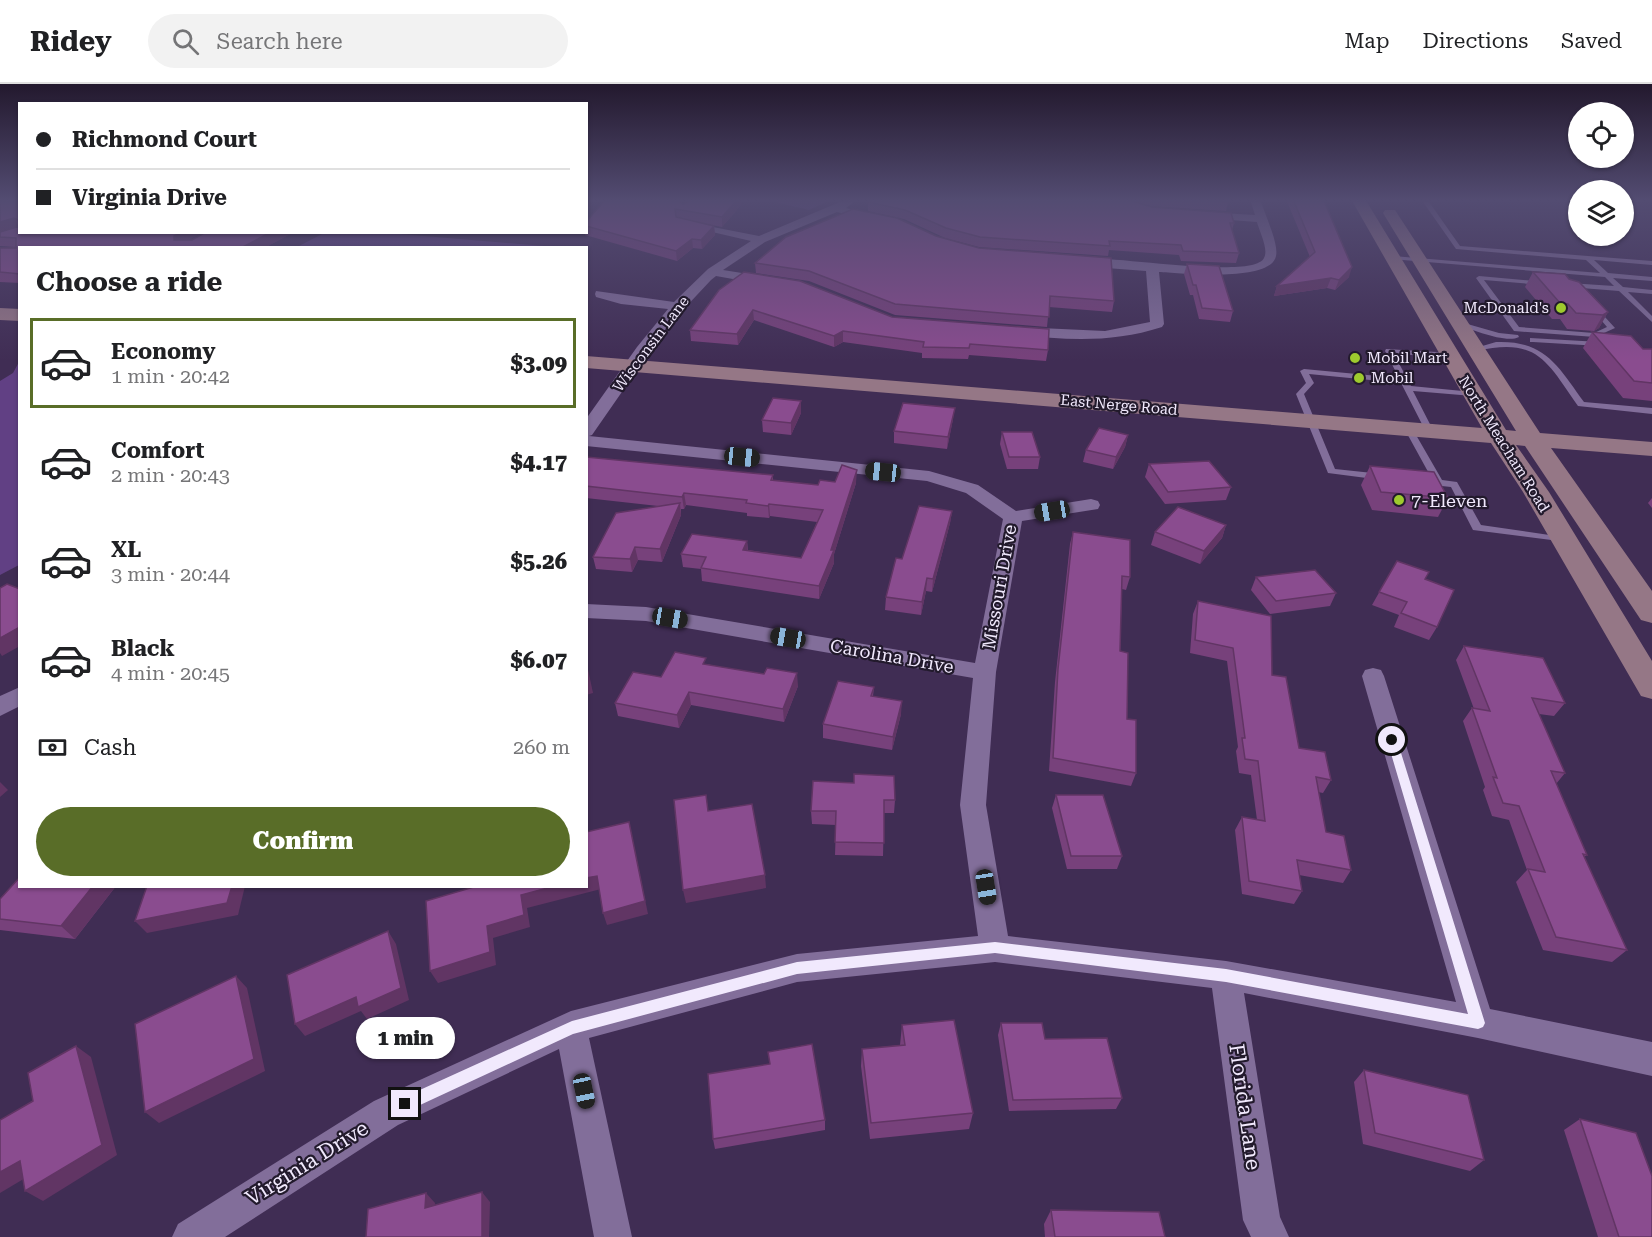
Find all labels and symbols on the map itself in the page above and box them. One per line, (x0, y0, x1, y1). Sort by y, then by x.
street label: Wisconsin Lane (609, 293, 693, 395)
place label: McDonald's (1464, 299, 1549, 317)
marker: McDonald's (1554, 301, 1568, 315)
place label: Mobil Mart (1367, 349, 1448, 367)
marker: Mobil Mart (1348, 351, 1362, 365)
place label: Mobil (1371, 369, 1414, 387)
marker: Mobil (1352, 371, 1366, 385)
street label: North Meacham Road (1455, 373, 1554, 516)
street label: East Nerge Road (1060, 391, 1179, 419)
car (723, 446, 761, 468)
car (864, 461, 902, 483)
place label: 7-Eleven (1411, 490, 1488, 511)
marker: 7-Eleven (1392, 493, 1406, 507)
car (1033, 499, 1071, 523)
street label: Missouri Drive (978, 523, 1020, 651)
car (651, 606, 689, 630)
car (769, 626, 807, 650)
street label: Carolina Drive (829, 635, 956, 677)
route start (1378, 726, 1405, 753)
car (974, 868, 998, 906)
callout: 1 min (356, 1017, 454, 1059)
street label: Florida Lane (1224, 1042, 1266, 1172)
car (571, 1072, 597, 1110)
route end (391, 1090, 418, 1117)
street label: Virginia Drive (241, 1116, 373, 1210)

